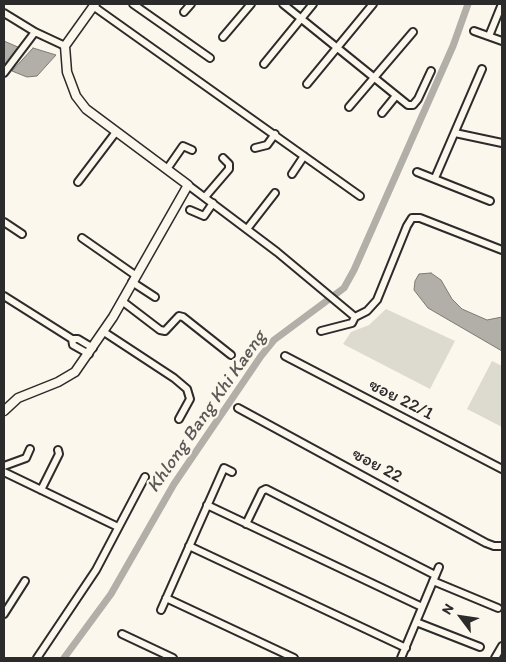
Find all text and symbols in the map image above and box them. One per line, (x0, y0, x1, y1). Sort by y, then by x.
water label: Khlong Bang Khi Kaeng (143, 327, 271, 497)
street label: ซอย 22/1 (365, 375, 437, 425)
street label: ซอย 22 (348, 444, 406, 488)
north arrow (436, 592, 486, 642)
text: N (438, 601, 457, 617)

